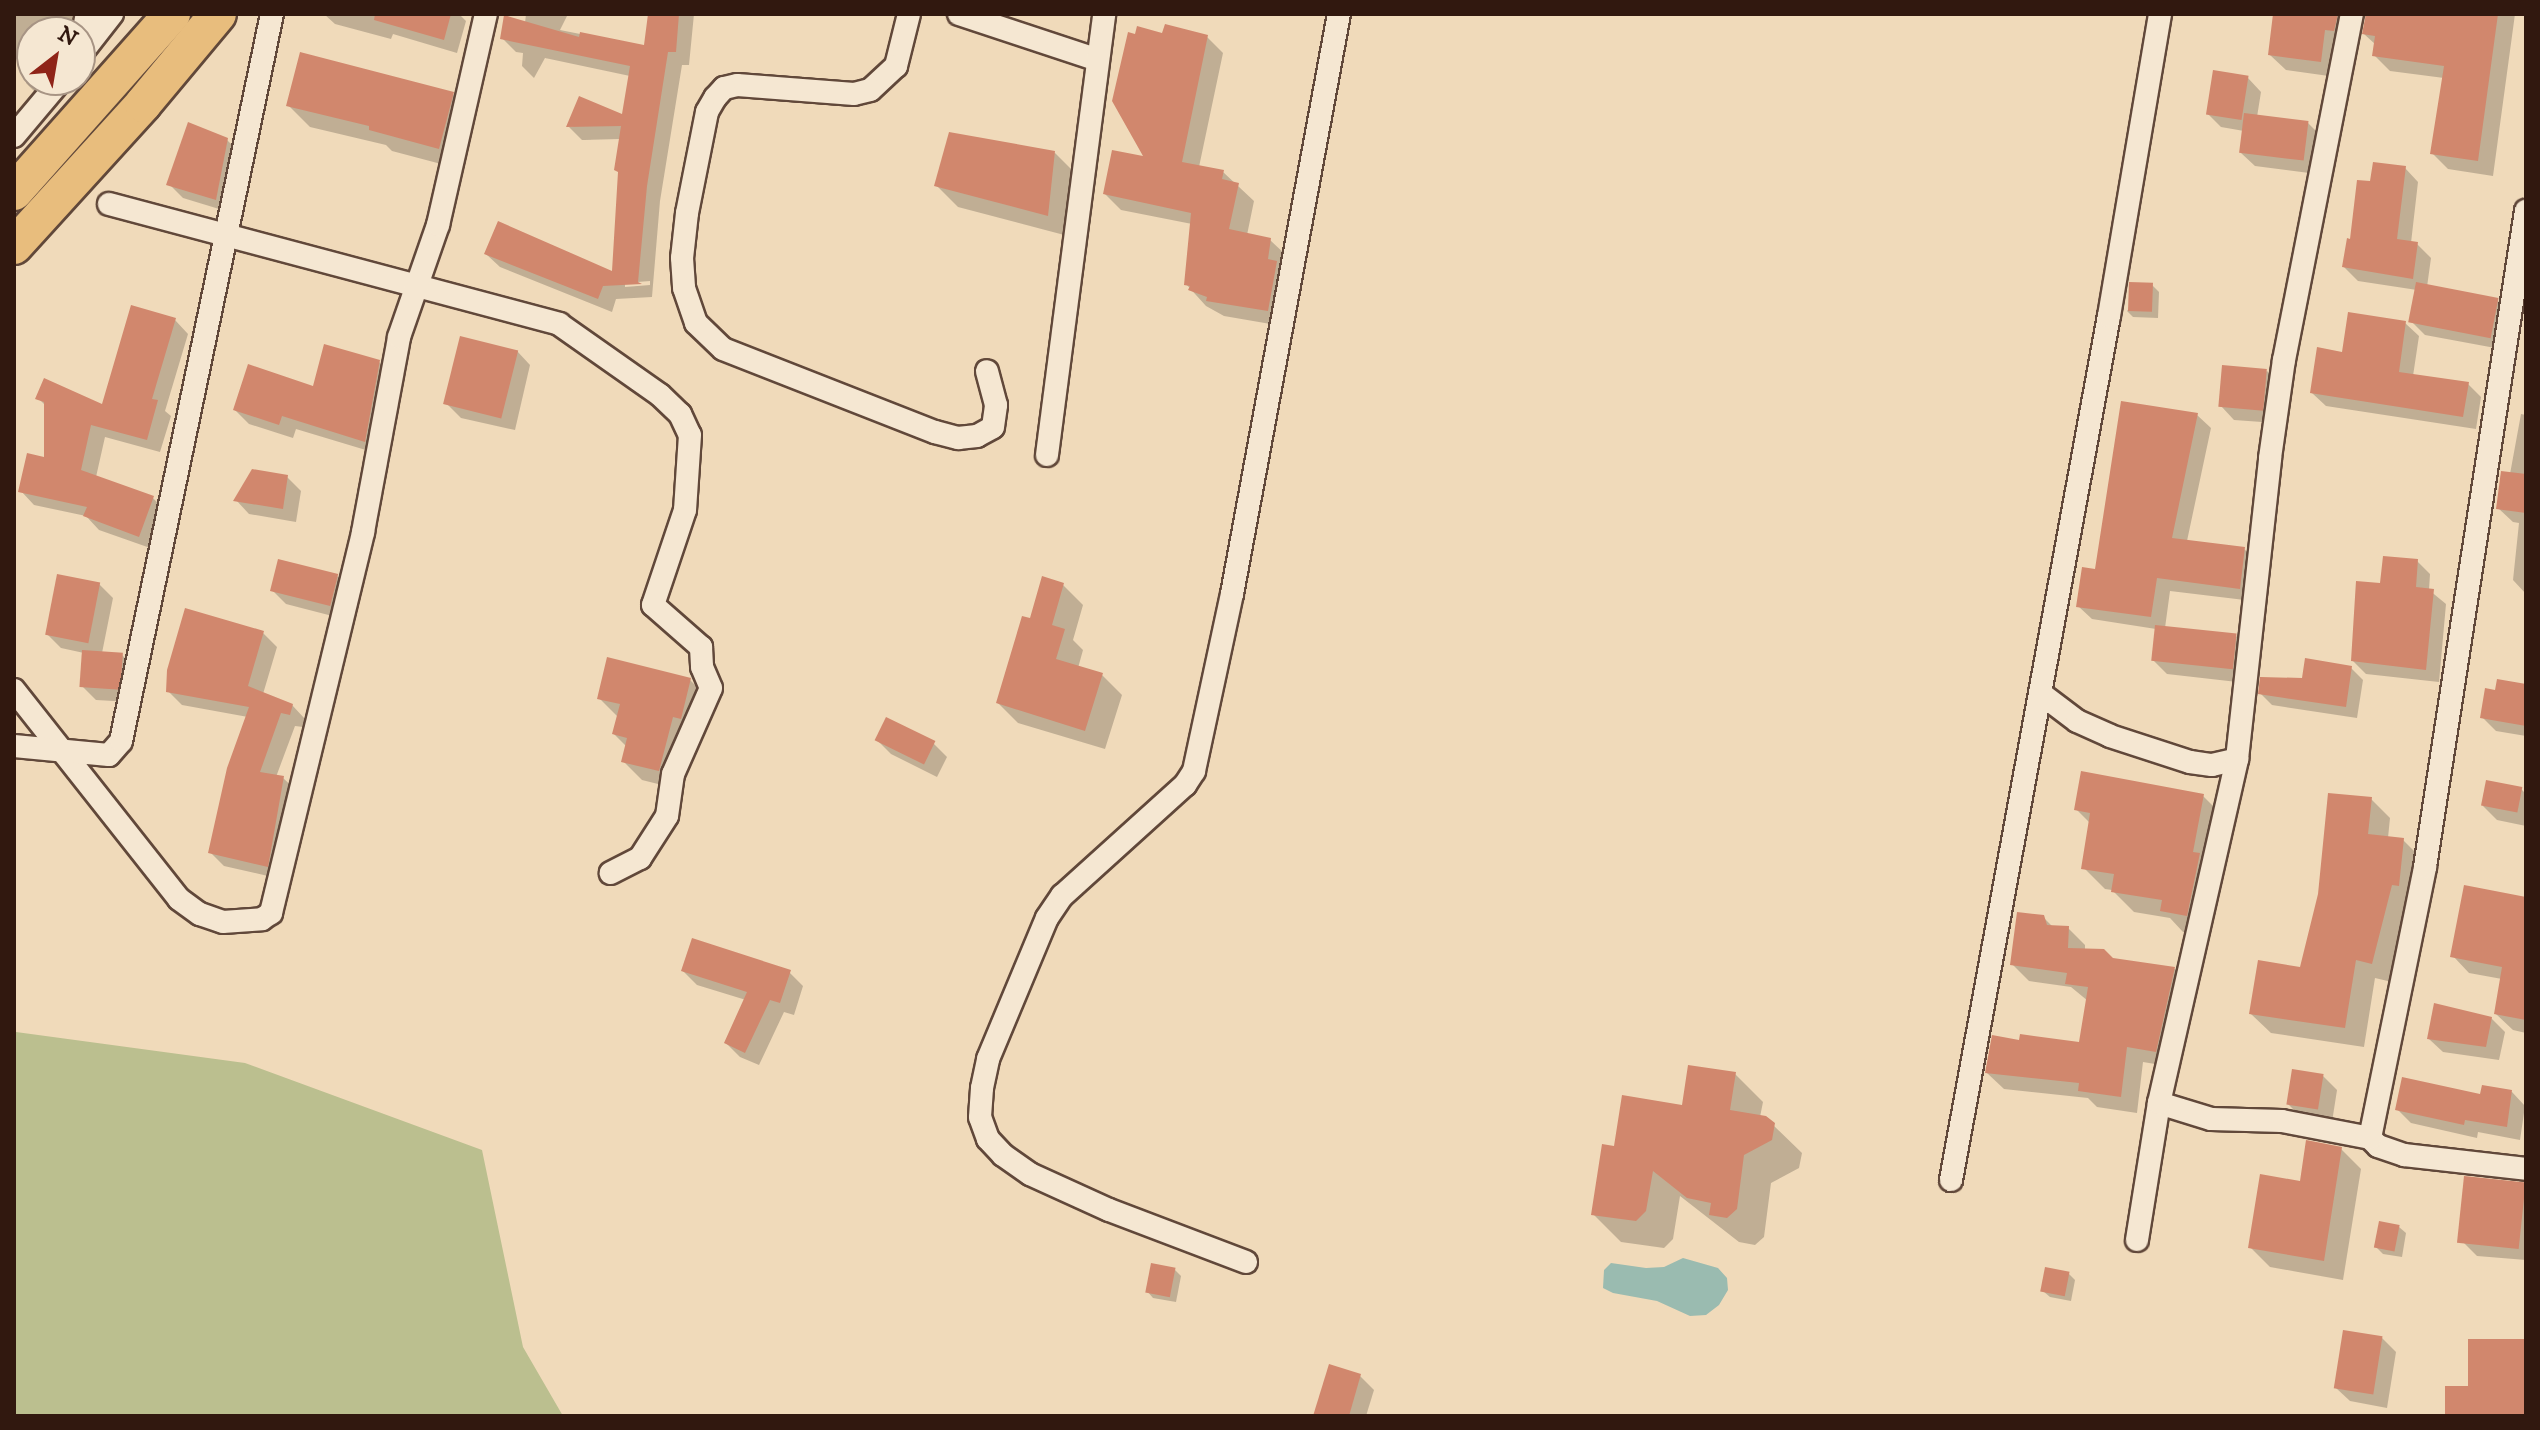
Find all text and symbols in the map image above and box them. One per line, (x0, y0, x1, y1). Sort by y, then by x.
north arrow (16, 16, 96, 96)
text: N (53, 20, 82, 53)

